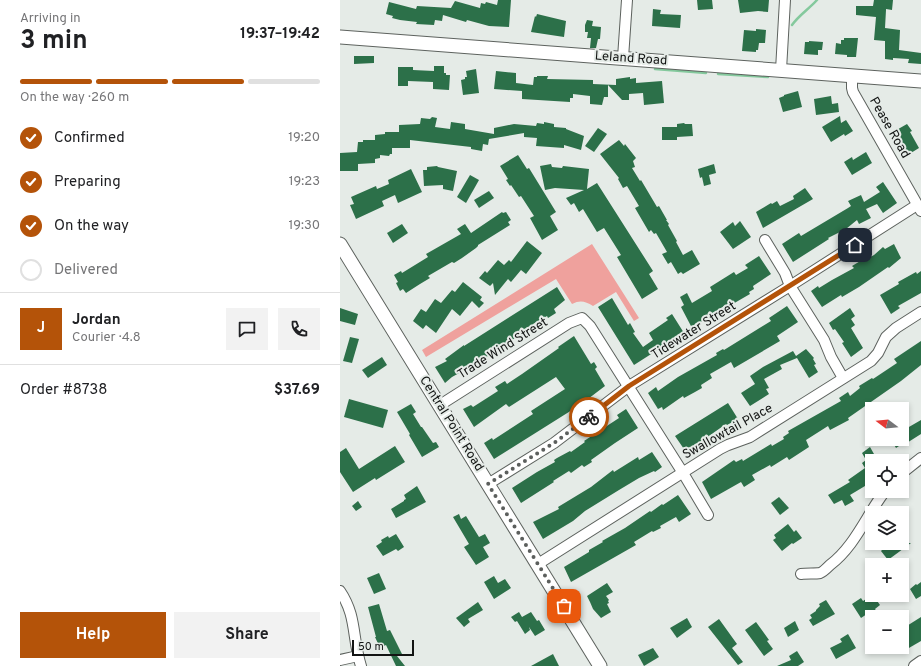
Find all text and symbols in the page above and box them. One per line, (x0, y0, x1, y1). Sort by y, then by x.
text: Arriving in (20, 11, 81, 27)
text: 3 min (20, 25, 88, 58)
text: 19:37–19:42 (240, 25, 320, 44)
street label: Leland Road (594, 48, 668, 70)
text: On the way · 260 m (20, 90, 129, 106)
street label: Pease Road (865, 95, 913, 161)
icon: check (20, 127, 42, 149)
text: Confirmed (54, 129, 125, 148)
text: 19:20 (288, 130, 320, 146)
icon: check (20, 171, 42, 193)
text: Preparing (54, 173, 121, 192)
text: 19:23 (289, 174, 320, 190)
icon: check (20, 215, 42, 237)
text: On the way (54, 217, 129, 236)
text: 19:30 (288, 218, 320, 234)
pin (838, 228, 872, 262)
icon: home (844, 234, 866, 256)
text: Delivered (54, 261, 118, 280)
street label: Tidewater Street (649, 299, 739, 363)
button: chat (226, 308, 268, 350)
button: phone (278, 308, 320, 350)
text: Jordan (72, 311, 121, 330)
street label: Trade Wind Street (455, 315, 551, 383)
text: J (37, 319, 45, 338)
text: Courier · 4.8 (72, 330, 141, 346)
street label: Central Point Road (415, 373, 487, 475)
text: Order #8738 (20, 381, 108, 400)
text: $37.69 (274, 381, 320, 400)
courier (569, 397, 609, 437)
street label: Swallowtail Place (680, 401, 776, 463)
north arrow (865, 402, 909, 446)
map controls (865, 402, 909, 654)
icon: bike (578, 406, 600, 428)
button: locate (865, 454, 909, 498)
button: layers (865, 506, 909, 550)
button: + (865, 558, 909, 602)
pin (547, 589, 581, 623)
icon: bag (553, 595, 575, 617)
button: − (865, 610, 909, 654)
button: Help (20, 612, 166, 658)
button: Share (174, 612, 320, 658)
scale bar (352, 638, 414, 657)
text: 50 m (358, 640, 384, 654)

